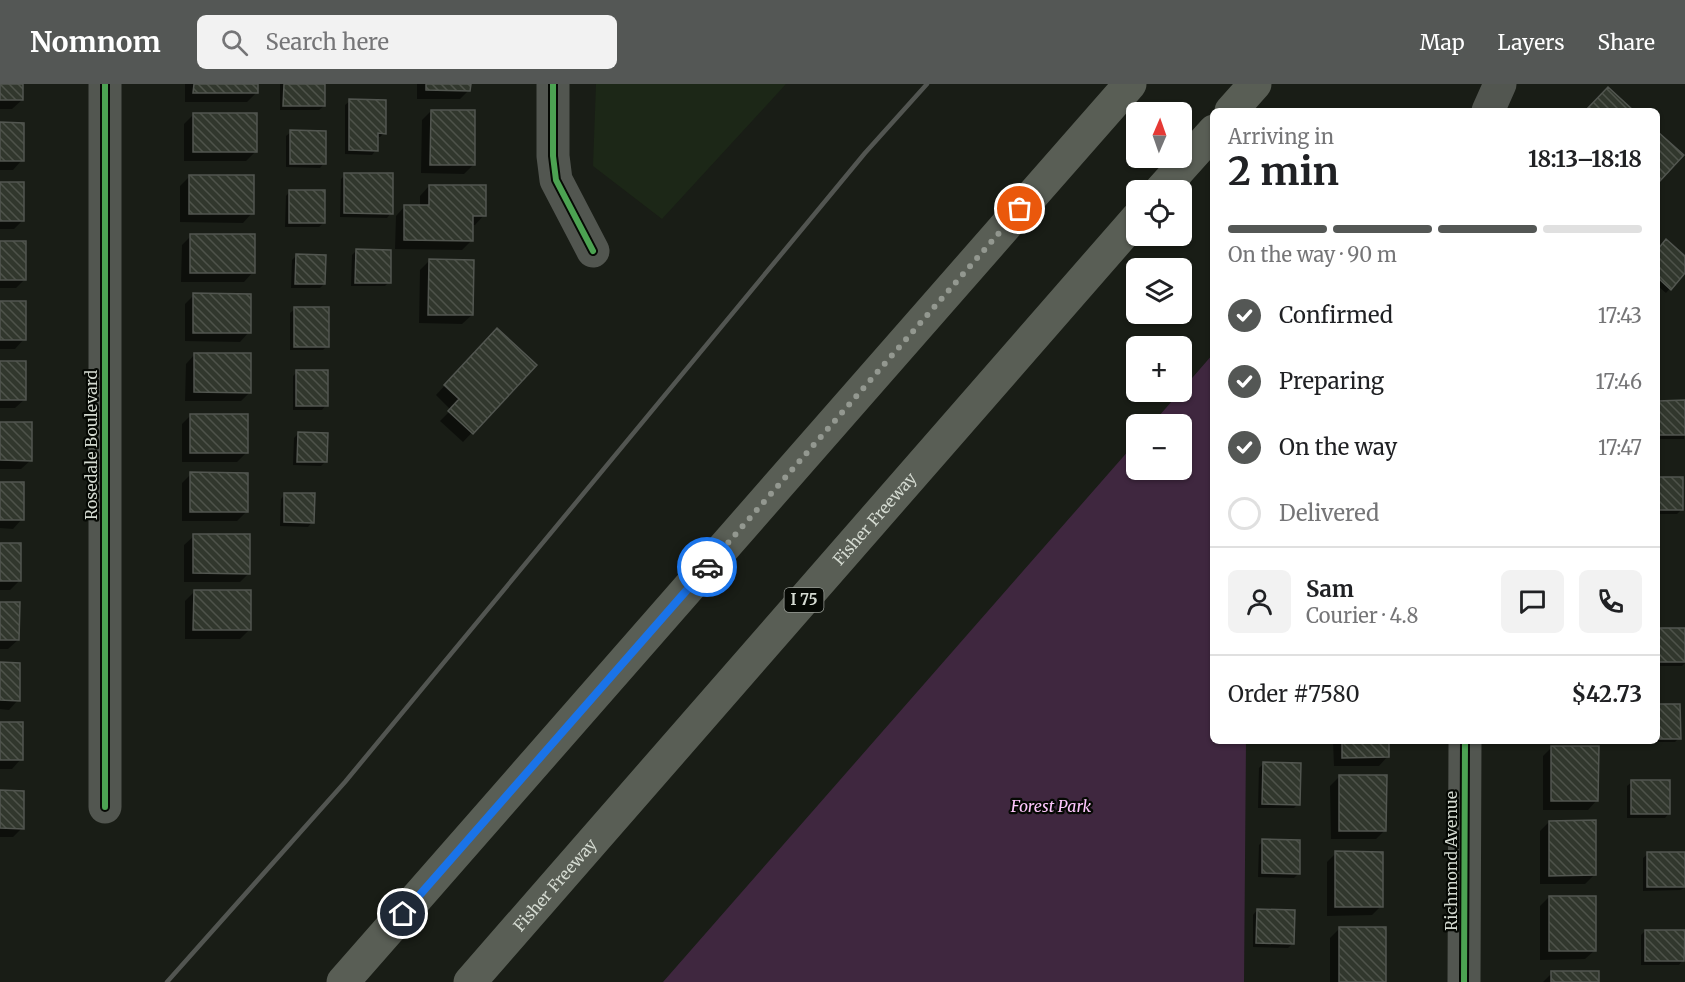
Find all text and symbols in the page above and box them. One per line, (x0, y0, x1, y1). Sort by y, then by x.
search box (197, 15, 617, 69)
text: Nomnom (30, 24, 161, 60)
icon: search (218, 26, 251, 59)
text: Search here (266, 28, 389, 56)
text: Map (1420, 29, 1465, 56)
text: Layers (1498, 29, 1565, 56)
text: Share (1598, 29, 1655, 56)
north arrow (1126, 102, 1192, 168)
map controls (1126, 102, 1192, 480)
text: Arriving in (1228, 124, 1334, 149)
text: 18:13–18:18 (1528, 145, 1642, 173)
text: 2 min (1228, 147, 1339, 196)
button: locate (1126, 180, 1192, 246)
pin (994, 183, 1045, 234)
icon: bag (1003, 192, 1036, 225)
text: On the way · 90 m (1228, 242, 1397, 267)
button: layers (1126, 258, 1192, 324)
icon: check (1228, 299, 1261, 332)
text: Confirmed (1279, 301, 1393, 329)
text: 17:43 (1598, 303, 1642, 328)
button: + (1126, 336, 1192, 402)
icon: check (1228, 365, 1261, 398)
text: Preparing (1279, 367, 1384, 395)
text: 17:46 (1596, 369, 1642, 394)
street label: Rosedale Boulevard (81, 370, 101, 520)
button: − (1126, 414, 1192, 480)
icon: check (1228, 431, 1261, 464)
text: On the way (1279, 433, 1397, 461)
text: 17:47 (1598, 435, 1642, 460)
street label: Fisher Freeway (829, 468, 921, 569)
text: Delivered (1279, 499, 1379, 527)
courier (677, 537, 737, 597)
icon: car (691, 551, 724, 584)
button: person (1228, 570, 1291, 633)
button: chat (1501, 570, 1564, 633)
button: phone (1579, 570, 1642, 633)
text: Sam (1306, 575, 1354, 603)
road number: I 75 (784, 588, 824, 612)
text: Courier · 4.8 (1306, 603, 1418, 628)
text: Order #7580 (1228, 680, 1360, 708)
text: $42.73 (1572, 680, 1642, 708)
street label: Richmond Avenue (1441, 791, 1461, 931)
park label: Forest Park (1010, 796, 1092, 816)
street label: Fisher Freeway (509, 834, 601, 935)
pin (377, 888, 428, 939)
icon: home (386, 897, 419, 930)

